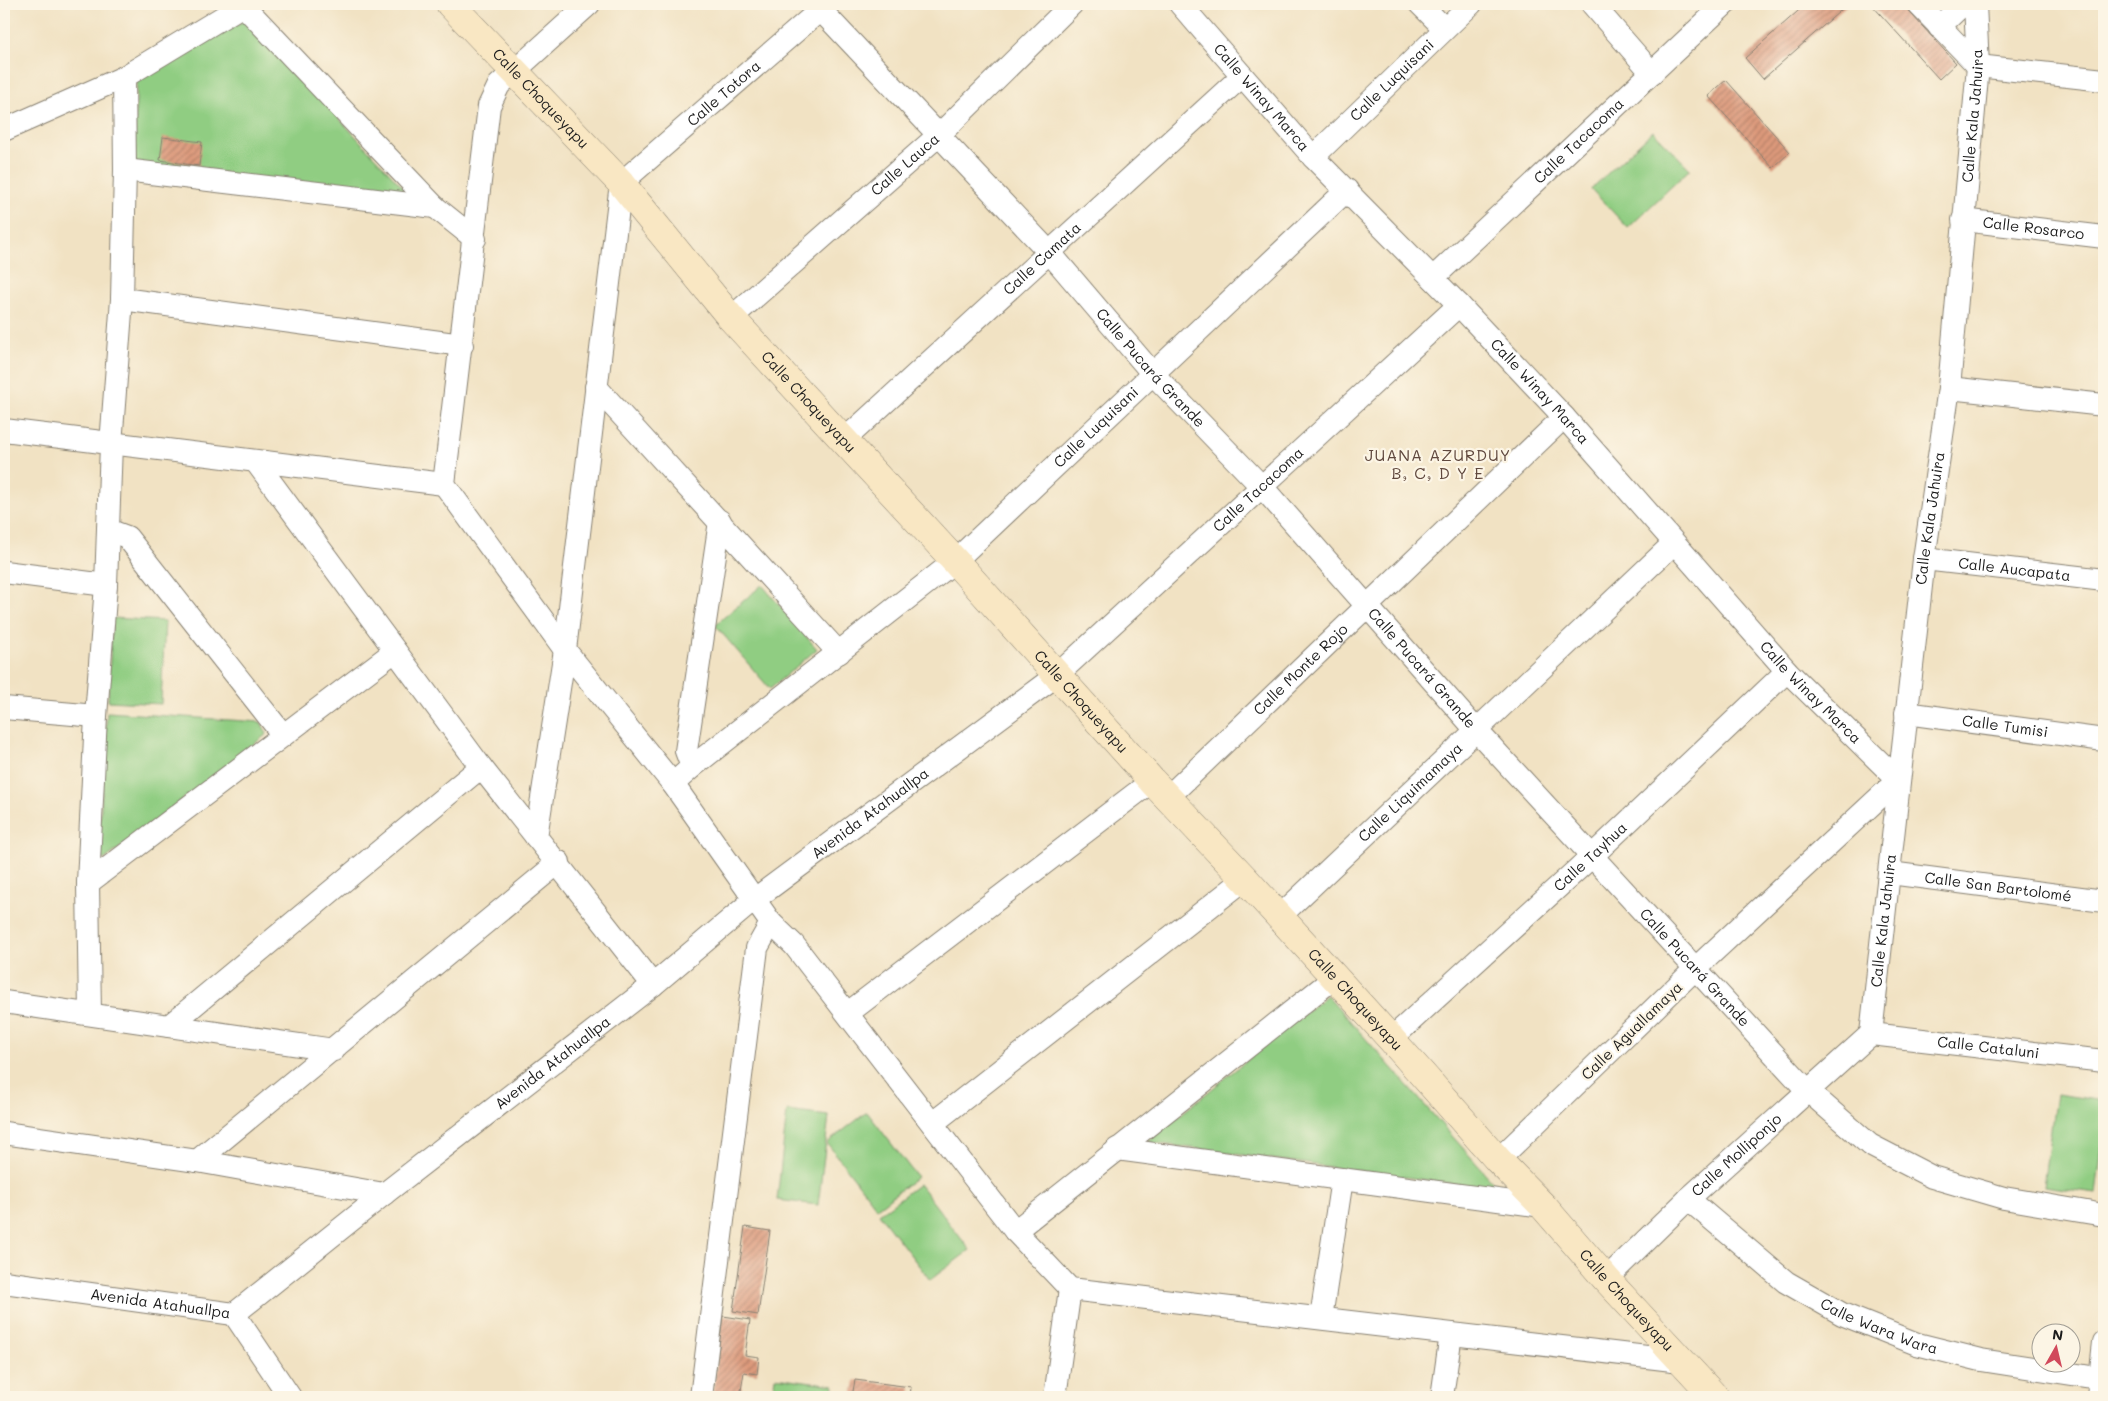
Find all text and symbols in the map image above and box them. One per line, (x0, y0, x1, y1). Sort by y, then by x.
street label: Calle Luquisani (1345, 34, 1438, 125)
street label: Calle Winay Marca (1210, 39, 1315, 155)
street label: Calle Choqueyapu (489, 44, 594, 153)
street label: Calle Kala Jahuira (1957, 49, 1987, 183)
street label: Calle Totora (682, 55, 764, 130)
street label: Calle Tacacoma (1529, 93, 1628, 188)
street label: Calle Lauca (866, 128, 943, 200)
street label: Calle Rosarco (1982, 211, 2086, 244)
street label: Calle Camata (998, 217, 1085, 299)
street label: Calle Pucará Grande (1092, 303, 1210, 431)
street label: Calle Winay Marca (1487, 334, 1594, 448)
street label: Calle Choqueyapu (757, 346, 861, 457)
street label: Calle Luquisani (1049, 382, 1142, 472)
street label: Calle Tacacoma (1208, 442, 1307, 536)
district label: JUANA AZURDUY B, C, D Y E (1365, 444, 1511, 483)
street label: Calle Kala Jahuira (1910, 451, 1949, 586)
street label: Calle Aucapata (1957, 552, 2072, 585)
street label: Calle Pucará Grande (1364, 603, 1481, 732)
street label: Calle Monte Rojo (1248, 619, 1352, 719)
street label: Calle Winay Marca (1756, 636, 1866, 748)
street label: Calle Choqueyapu (1030, 645, 1133, 757)
street label: Calle Tumisi (1961, 710, 2050, 741)
street label: Calle Liquimamaya (1353, 738, 1466, 846)
street label: Avenida Atahuallpa (807, 763, 932, 863)
street label: Calle Tayhua (1549, 817, 1631, 895)
street label: Calle Kala Jahuira (1865, 853, 1900, 988)
street label: Calle San Bartolomé (1923, 867, 2073, 906)
street label: Calle Pucará Grande (1636, 904, 1755, 1031)
street label: Calle Choqueyapu (1304, 944, 1408, 1054)
street label: Calle Aguallamaya (1576, 977, 1686, 1084)
street label: Avenida Atahuallpa (490, 1011, 614, 1113)
street label: Calle Cataluni (1936, 1031, 2040, 1062)
street label: Calle Molliponjo (1686, 1108, 1785, 1200)
street label: Calle Choqueyapu (1575, 1244, 1679, 1355)
street label: Avenida Atahuallpa (89, 1283, 232, 1322)
street label: Calle Wara Wara (1817, 1293, 1940, 1358)
north arrow (2030, 1324, 2080, 1374)
text: N (2051, 1324, 2064, 1345)

